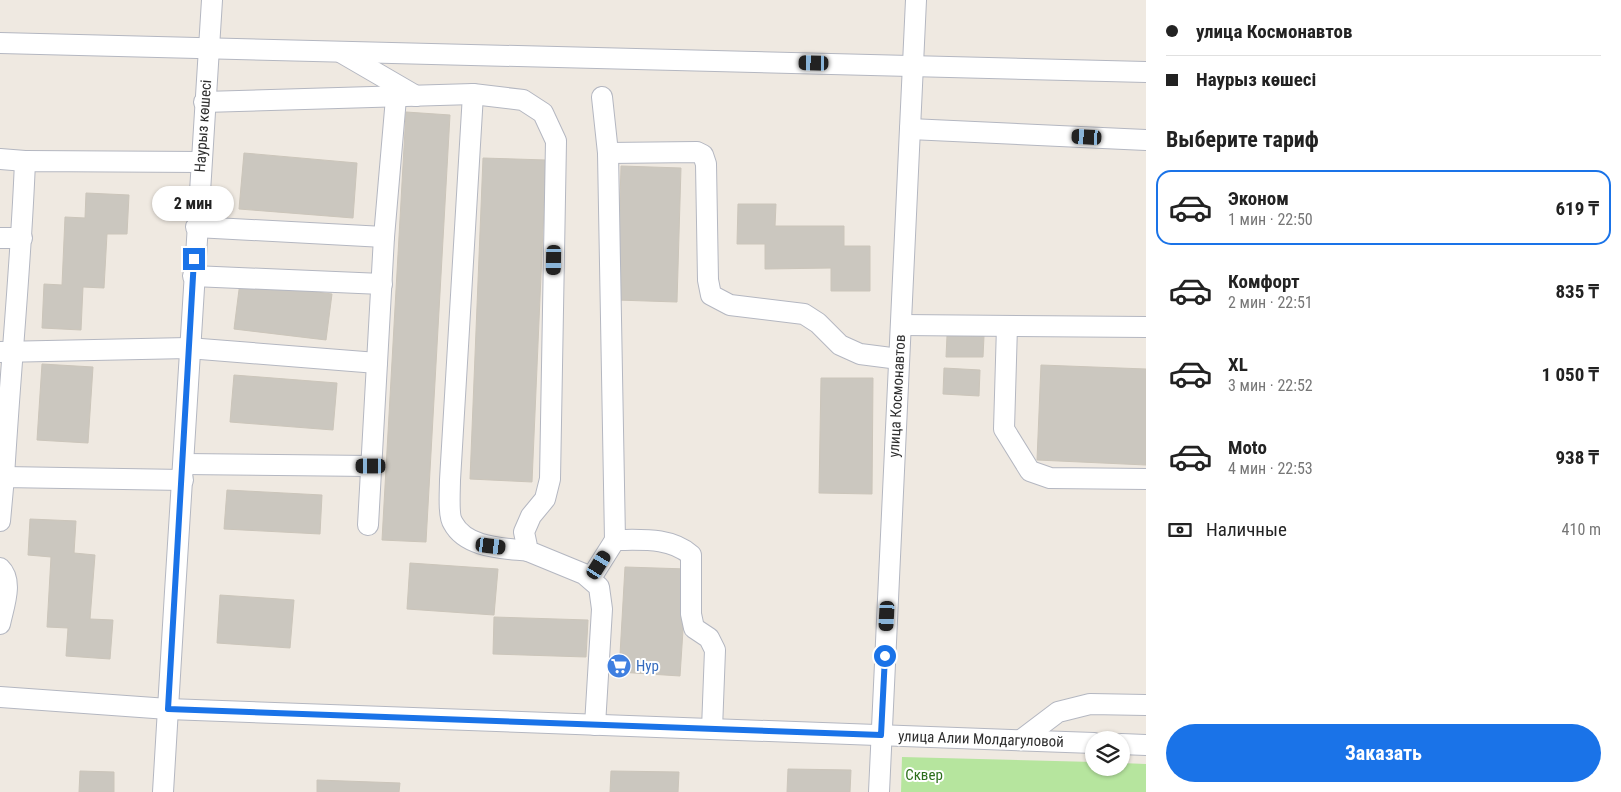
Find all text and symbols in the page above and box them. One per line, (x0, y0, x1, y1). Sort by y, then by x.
text: улица Космонавтов (1196, 20, 1352, 43)
car (798, 55, 829, 71)
text: Наурыз көшесі (1196, 68, 1316, 91)
street label: Наурыз көшесі (191, 79, 215, 173)
text: Выберите тариф (1166, 127, 1319, 152)
car (1071, 129, 1102, 145)
icon: car (1168, 185, 1213, 230)
callout: 2 мин (153, 186, 235, 222)
text: Эконом (1228, 187, 1289, 210)
text: 2 мин (174, 194, 212, 213)
text: 619 ₸ (1555, 197, 1599, 220)
text: 1 мин · 22:50 (1228, 210, 1313, 229)
car (546, 245, 561, 275)
route end (183, 248, 205, 270)
icon: car (1168, 268, 1213, 313)
text: Комфорт (1228, 270, 1300, 293)
text: 835 ₸ (1555, 280, 1599, 303)
text: 2 мин · 22:51 (1228, 293, 1313, 312)
street label: улица Космонавтов (885, 334, 909, 458)
icon: car (1168, 351, 1213, 396)
text: XL (1228, 353, 1248, 376)
text: 1 050 ₸ (1541, 363, 1599, 386)
text: 3 мин · 22:52 (1228, 376, 1313, 395)
icon: car (1168, 434, 1213, 479)
text: Moto (1228, 436, 1267, 459)
text: 938 ₸ (1555, 446, 1599, 469)
car (356, 459, 386, 474)
text: 4 мин · 22:53 (1228, 459, 1313, 478)
icon: cash (1166, 516, 1194, 544)
text: Наличные (1206, 518, 1287, 541)
text: 410 m (1562, 520, 1601, 539)
car (475, 537, 506, 555)
car (584, 548, 613, 582)
car (878, 601, 895, 631)
route start (874, 645, 896, 667)
supermarket icon: Нур (606, 653, 632, 679)
place label: Нур (636, 657, 659, 675)
button: Заказать (1166, 724, 1601, 782)
street label: улица Алии Молдагуловой (898, 727, 1064, 751)
map controls (1085, 731, 1130, 776)
button: layers (1085, 731, 1130, 776)
park label: Сквер (905, 766, 943, 784)

